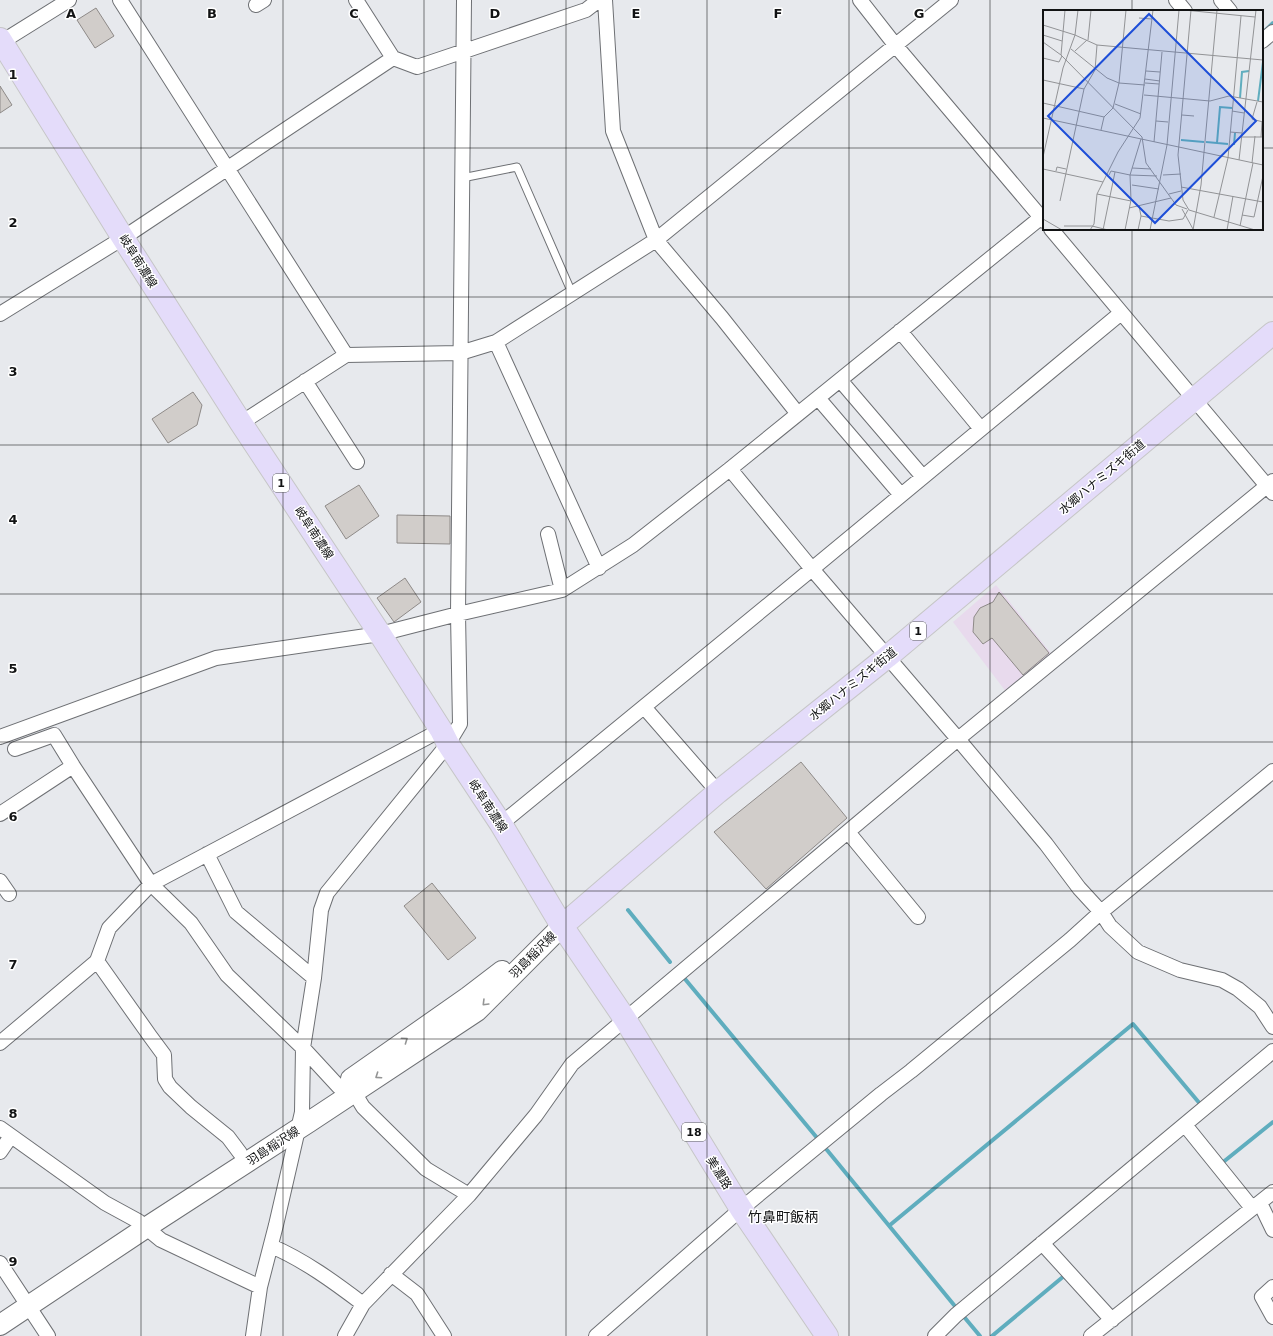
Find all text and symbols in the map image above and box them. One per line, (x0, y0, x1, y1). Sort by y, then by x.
text: A (66, 6, 76, 21)
text: B (207, 6, 217, 21)
text: C (349, 6, 359, 21)
text: D (490, 6, 501, 21)
text: E (632, 6, 640, 21)
text: F (774, 6, 782, 21)
text: G (914, 6, 924, 21)
inset map (1043, 10, 1263, 230)
text: 1 (8, 67, 18, 82)
text: 2 (8, 215, 18, 230)
street label: 岐阜南濃線 (116, 232, 160, 290)
text: 3 (8, 364, 18, 379)
street label: 水郷ハナミズキ街道 (1056, 437, 1148, 517)
road number: 1 (273, 474, 289, 492)
street label: 岐阜南濃線 (292, 504, 336, 562)
text: 4 (8, 512, 18, 527)
road number: 1 (910, 622, 926, 640)
street label: 水郷ハナミズキ街道 (807, 645, 899, 723)
text: 5 (8, 661, 18, 676)
street label: 岐阜南濃線 (466, 777, 510, 835)
text: 6 (8, 809, 18, 824)
street label: 羽島稲沢線 (507, 929, 559, 981)
text: 7 (8, 957, 18, 972)
one-way arrow (482, 998, 490, 1006)
one-way arrow (401, 1038, 408, 1045)
one-way arrow (375, 1072, 382, 1079)
text: 8 (8, 1106, 18, 1121)
road number: 18 (682, 1123, 706, 1141)
street label: 羽島稲沢線 (244, 1124, 302, 1168)
street label: 美濃路 (704, 1154, 734, 1192)
district label: 竹鼻町飯柄 (748, 1209, 818, 1225)
text: 9 (8, 1254, 18, 1269)

